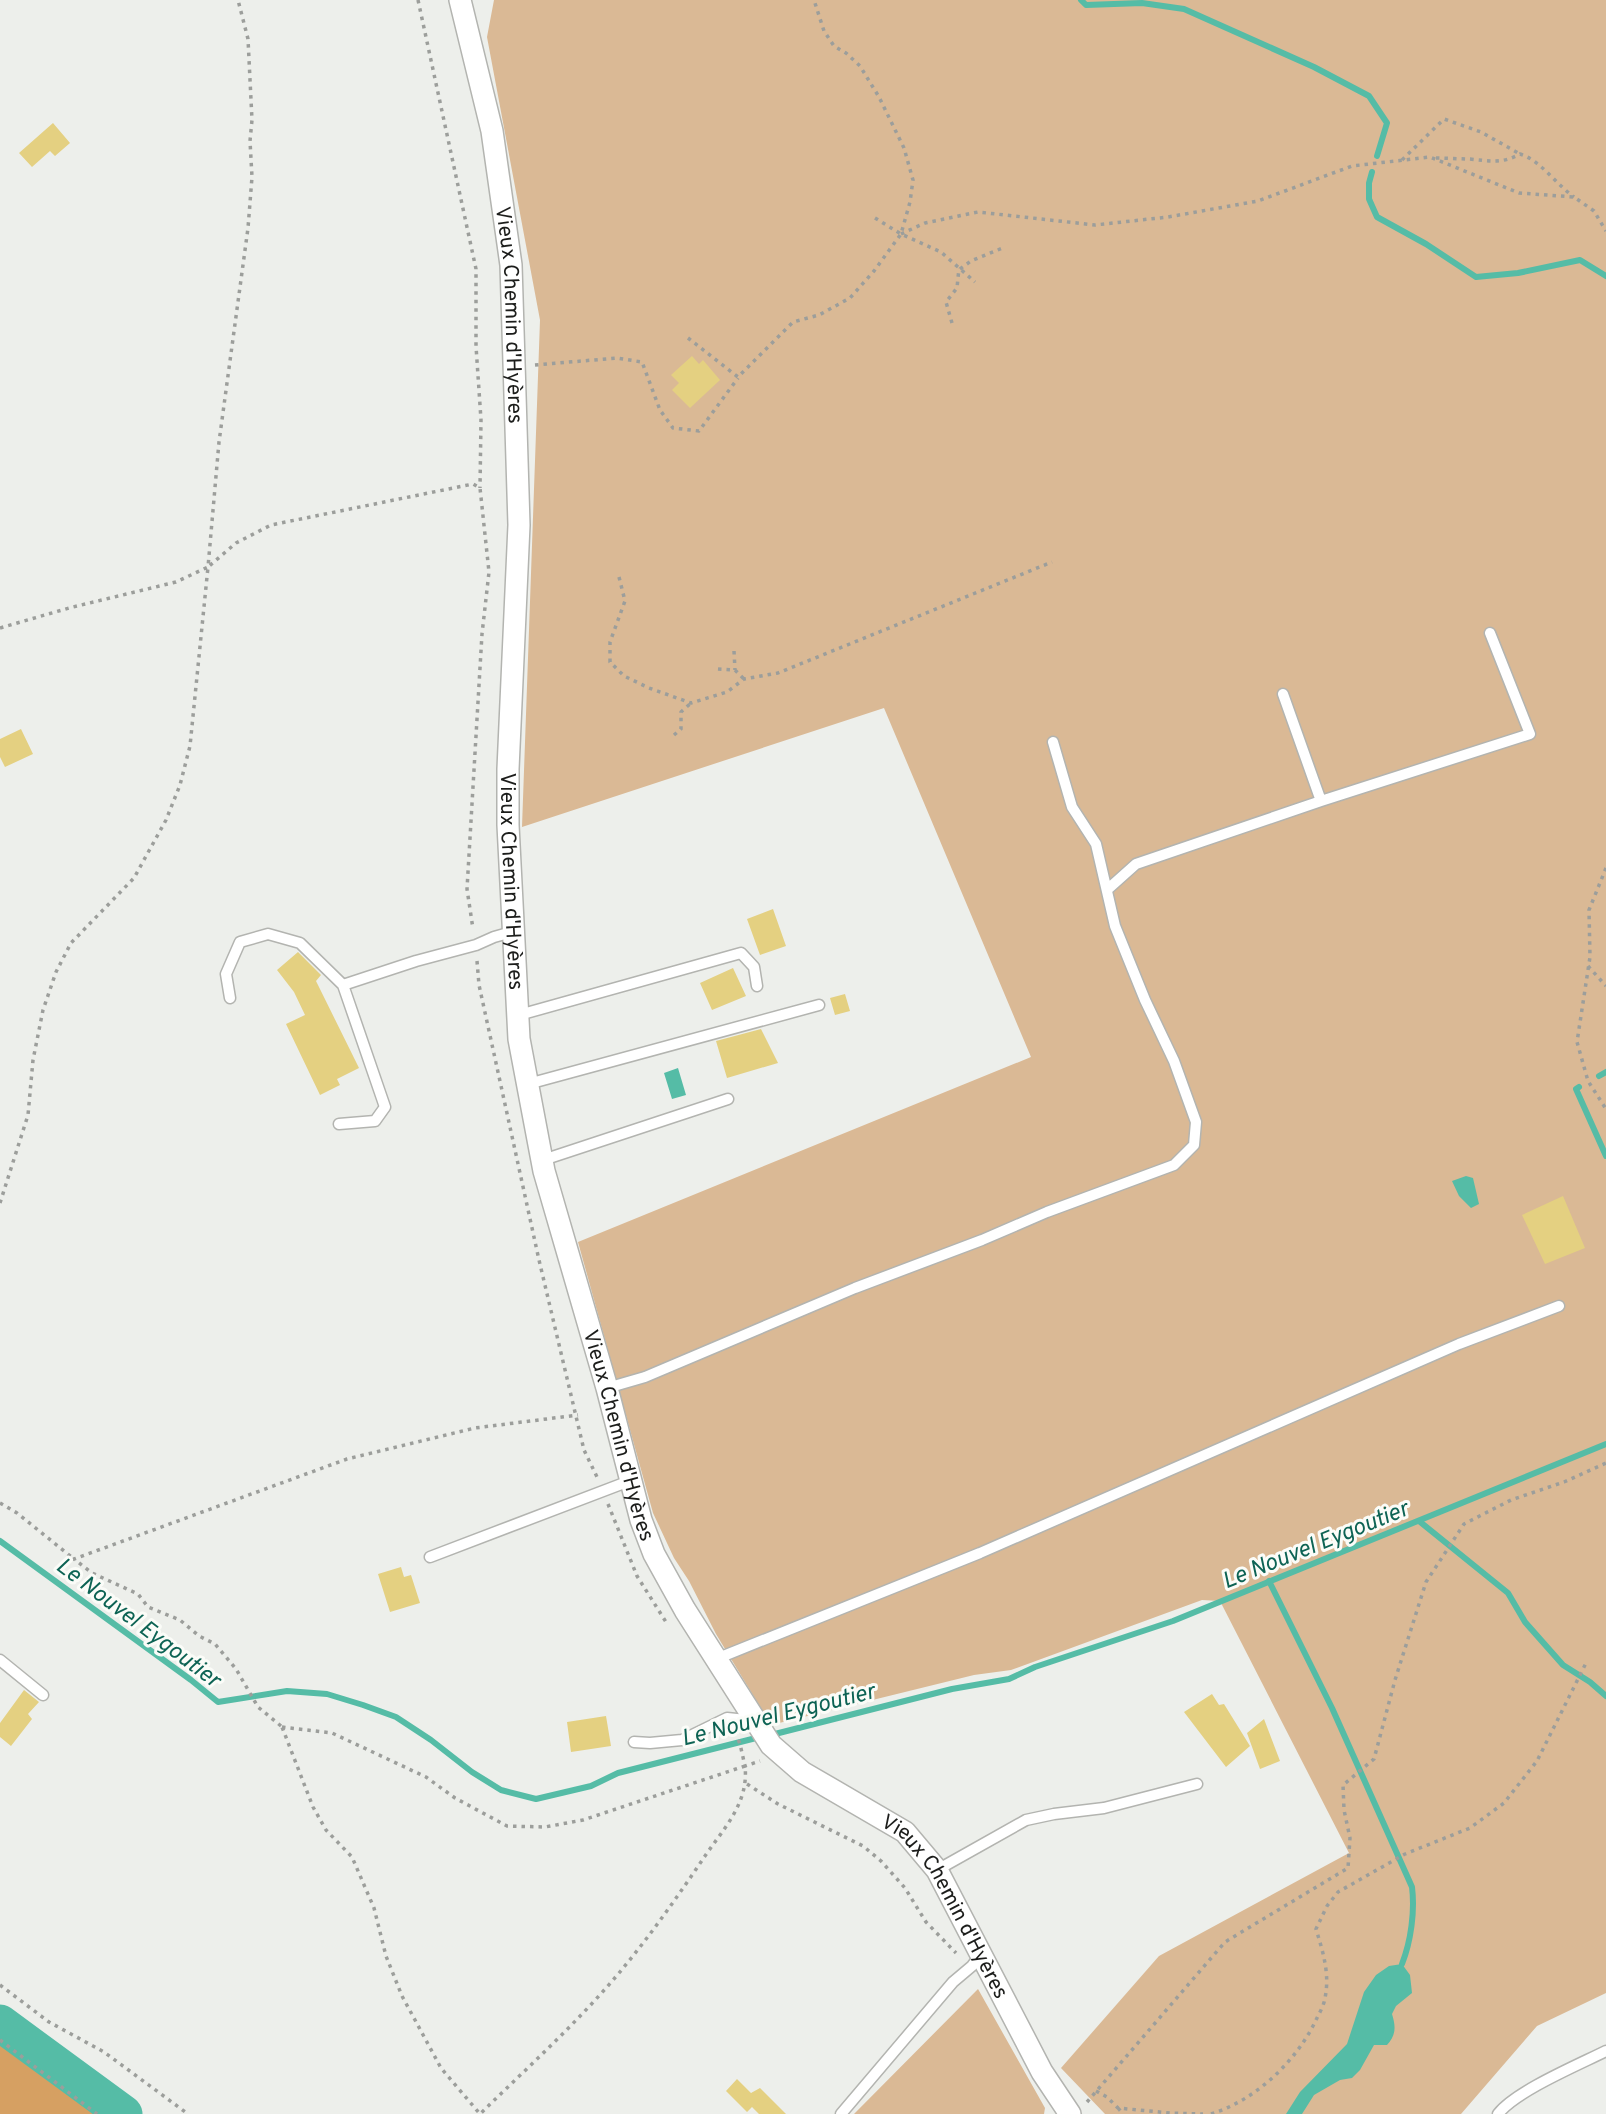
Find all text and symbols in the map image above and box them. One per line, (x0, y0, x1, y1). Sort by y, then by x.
street label: Vieux Chemin d'Hyères (488, 205, 528, 424)
street label: Vieux Chemin d'Hyères (493, 773, 528, 991)
street label: Vieux Chemin d'Hyères (576, 1327, 660, 1545)
water label: Le Nouvel Eygoutier (1218, 1495, 1416, 1597)
water label: Le Nouvel Eygoutier (49, 1553, 227, 1697)
water label: Le Nouvel Eygoutier (679, 1678, 881, 1755)
street label: Vieux Chemin d'Hyères (876, 1809, 1014, 2004)

